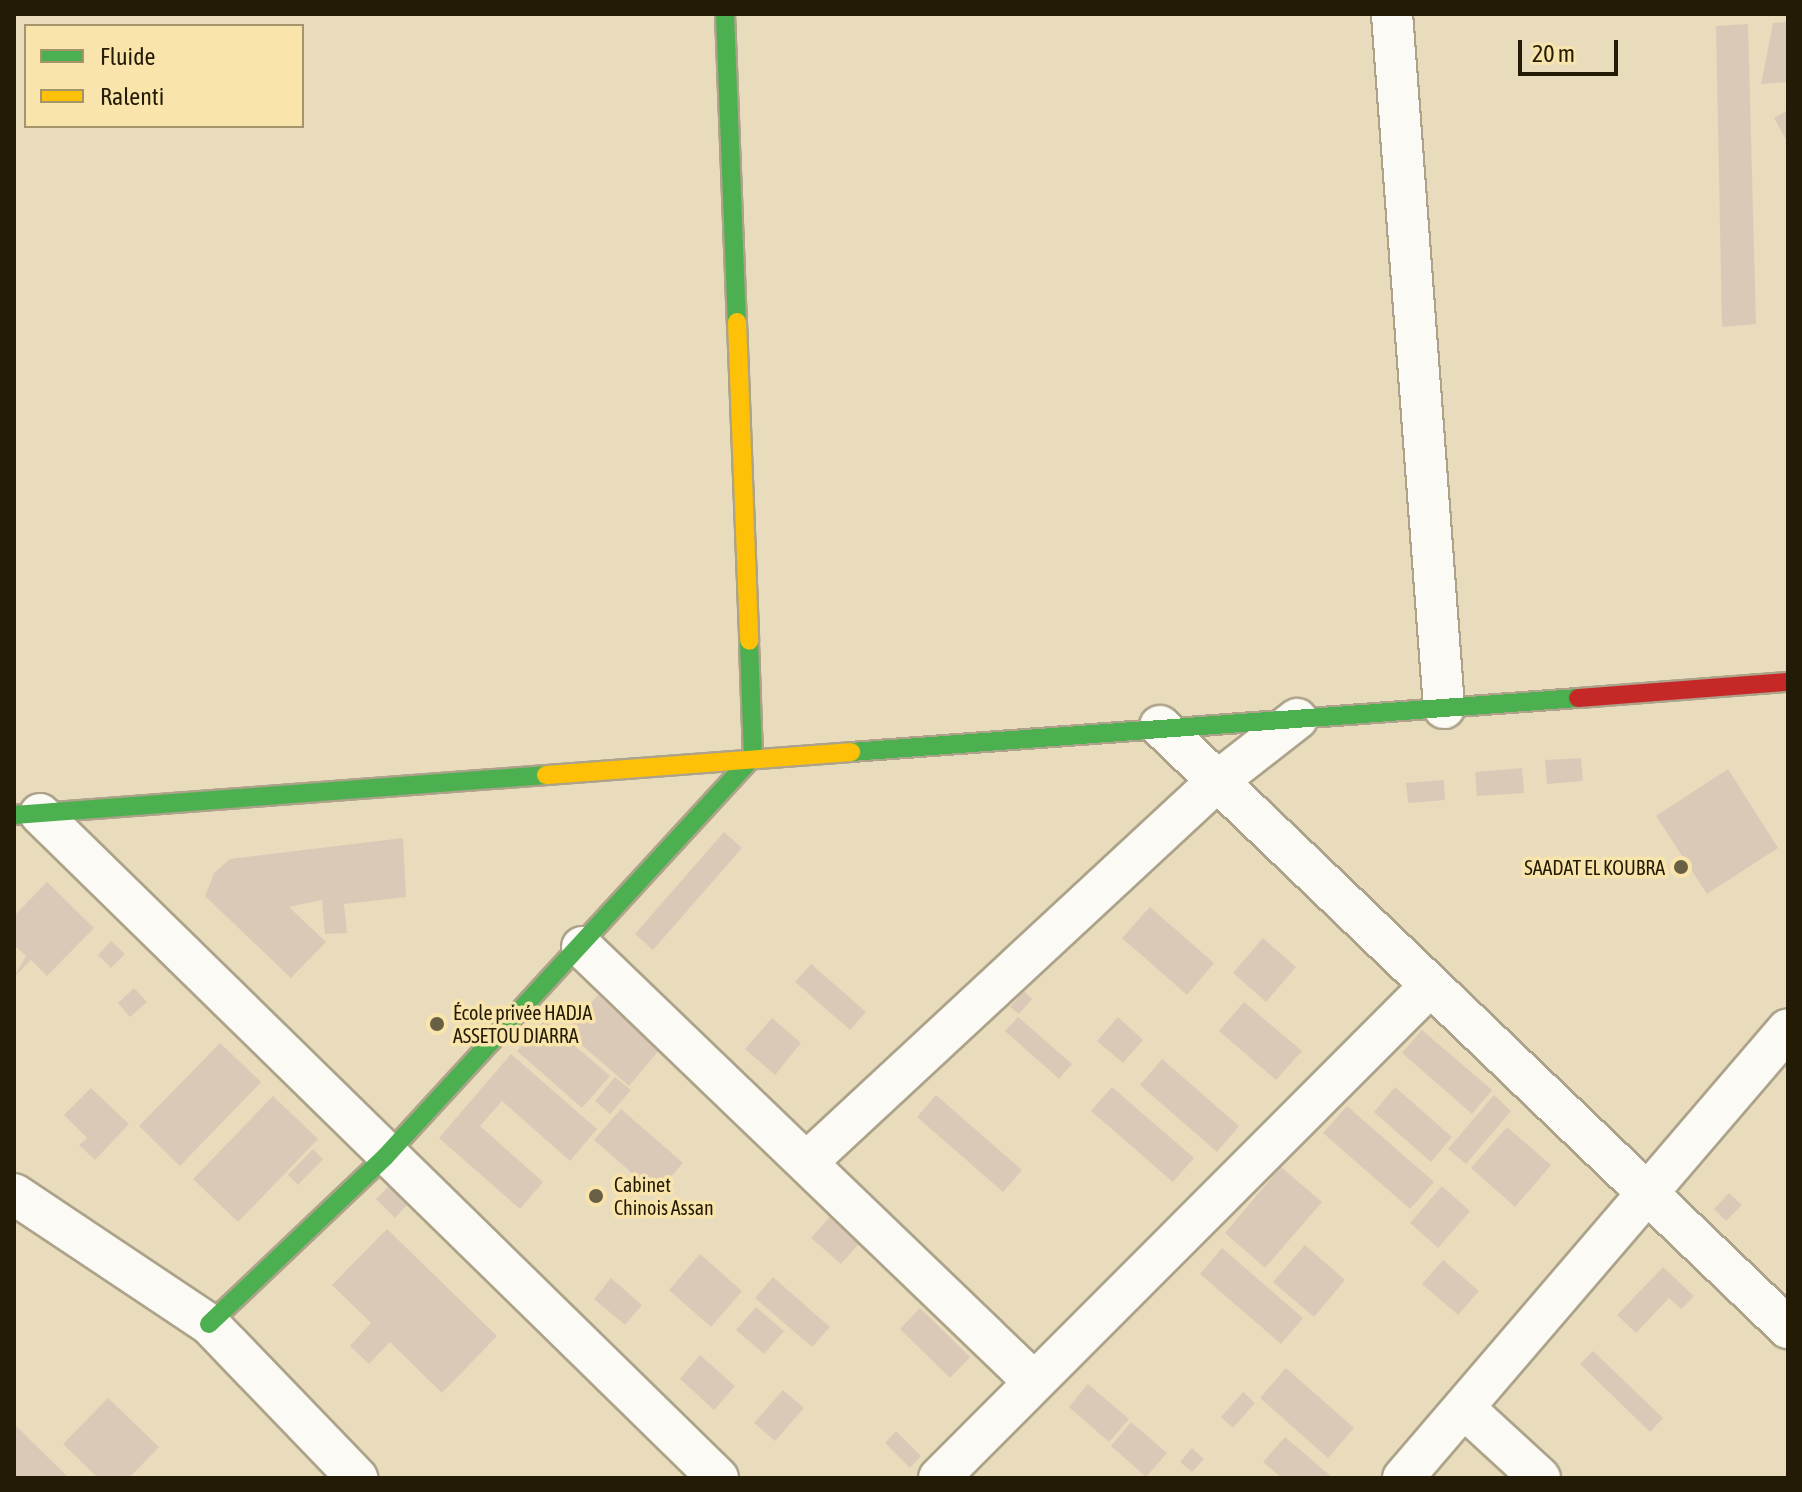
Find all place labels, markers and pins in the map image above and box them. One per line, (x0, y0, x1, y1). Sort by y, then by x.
place label: SAADAT EL KOUBRA (1524, 855, 1665, 879)
marker: SAADAT EL KOUBRA (1672, 858, 1690, 876)
place label: École privée HADJA ASSETOU DIARRA (453, 1000, 592, 1047)
marker: École privée HADJA ASSETOU DIARRA (428, 1015, 446, 1033)
place label: Cabinet Chinois Assan (614, 1172, 714, 1219)
marker: Cabinet Chinois Assan (585, 1185, 607, 1207)

